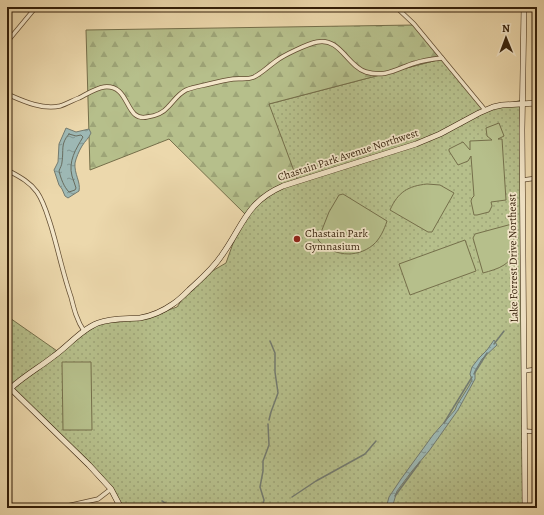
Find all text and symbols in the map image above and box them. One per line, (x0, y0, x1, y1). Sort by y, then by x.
north arrow (486, 18, 526, 58)
text: N (502, 21, 510, 36)
street label: Chastain Park Avenue Northwest (276, 125, 421, 185)
street label: Lake Forrest Drive Northeast (504, 193, 522, 323)
place label: Chastain Park Gymnasium (305, 226, 369, 254)
marker: Chastain Park Gymnasium (292, 234, 302, 244)

